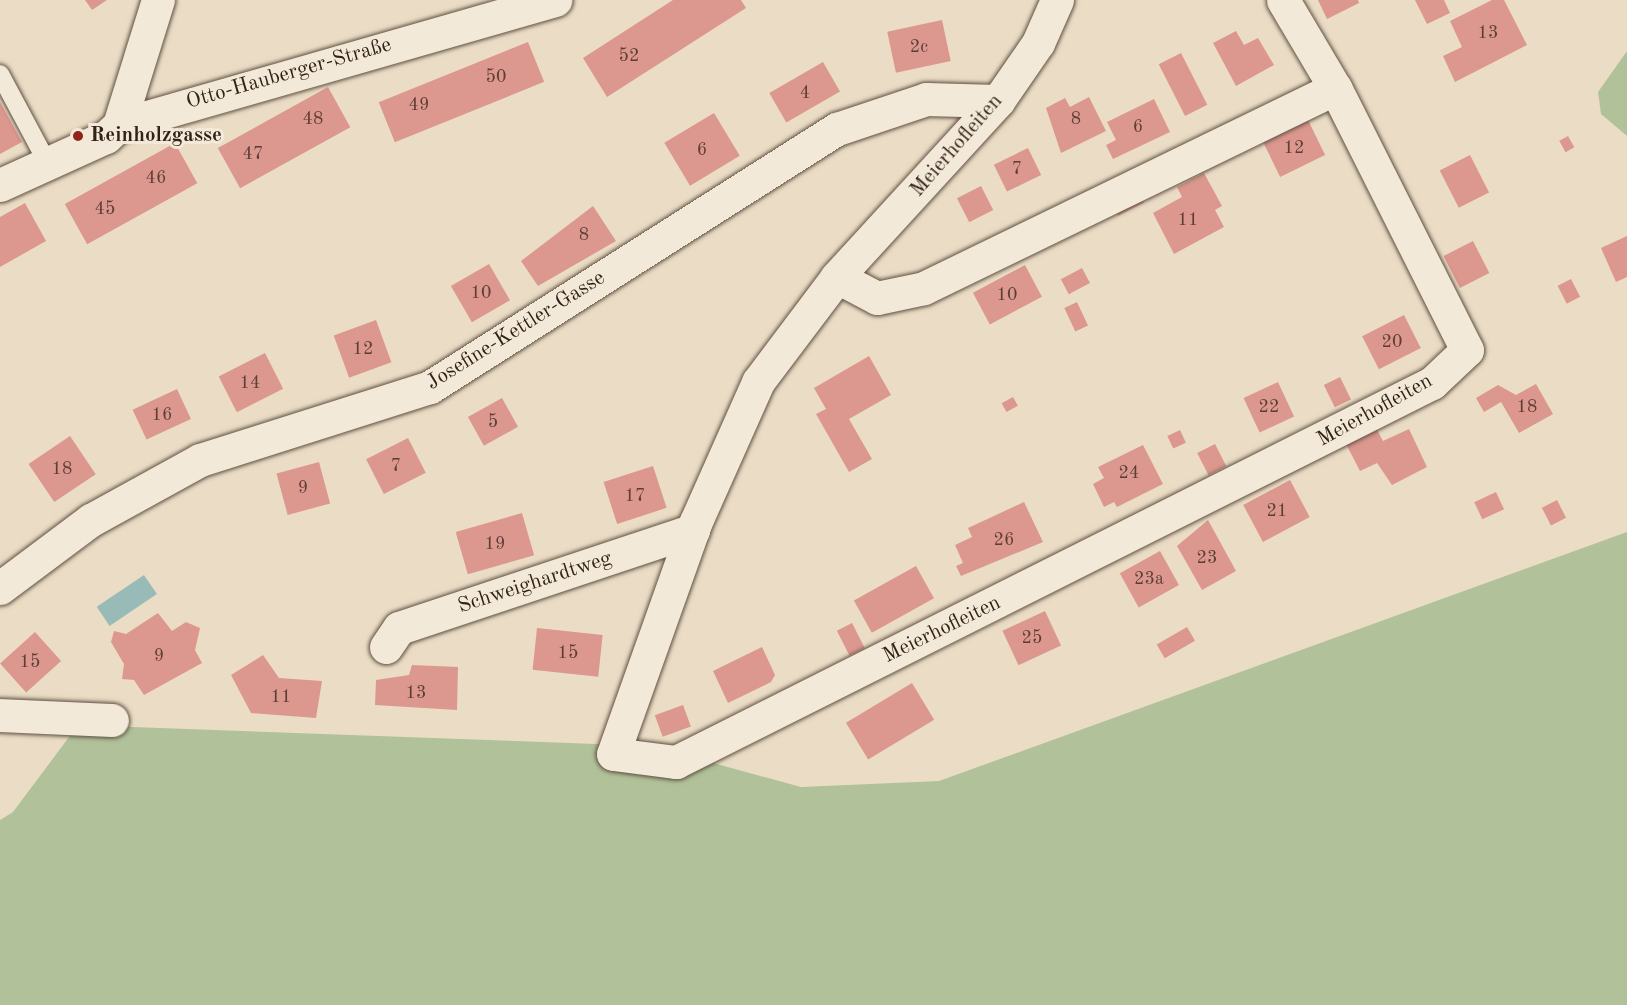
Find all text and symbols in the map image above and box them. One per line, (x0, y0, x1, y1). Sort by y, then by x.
house number: 13 (1478, 22, 1498, 44)
street label: Otto-Hauberger-Straße (184, 33, 394, 115)
house number: 2c (910, 36, 928, 58)
house number: 52 (619, 45, 639, 67)
house number: 50 (486, 66, 506, 88)
house number: 4 (800, 82, 810, 104)
street label: Meierhofleiten (906, 89, 1008, 203)
house number: 49 (409, 94, 429, 116)
house number: 48 (303, 108, 323, 130)
house number: 8 (1071, 108, 1081, 130)
house number: 6 (1133, 116, 1143, 138)
place label: Reinholzgasse (90, 123, 222, 149)
marker: Reinholzgasse (71, 129, 85, 143)
house number: 12 (1284, 137, 1304, 159)
house number: 6 (697, 139, 707, 161)
house number: 47 (243, 143, 263, 165)
house number: 7 (1012, 158, 1022, 180)
house number: 46 (146, 167, 166, 189)
house number: 45 (95, 198, 115, 220)
house number: 11 (1178, 209, 1198, 231)
house number: 8 (579, 224, 589, 246)
street label: Josefine-Kettler-Gasse (422, 266, 610, 396)
house number: 10 (471, 282, 491, 304)
house number: 10 (997, 284, 1017, 306)
house number: 20 (1382, 331, 1402, 353)
house number: 12 (353, 338, 373, 360)
street label: Meierhofleiten (1313, 369, 1437, 453)
house number: 14 (240, 372, 260, 394)
house number: 22 (1259, 396, 1279, 418)
house number: 18 (1517, 396, 1537, 418)
house number: 16 (152, 404, 172, 426)
house number: 5 (488, 411, 498, 433)
house number: 7 (391, 455, 401, 477)
house number: 18 (52, 458, 72, 480)
house number: 24 (1119, 462, 1139, 484)
house number: 9 (298, 477, 308, 499)
house number: 17 (625, 485, 645, 507)
house number: 21 (1267, 500, 1287, 522)
house number: 26 (994, 529, 1014, 551)
house number: 19 (485, 533, 505, 555)
street label: Schweighardtweg (455, 546, 615, 620)
house number: 23 (1197, 547, 1217, 569)
house number: 23a (1134, 568, 1164, 590)
street label: Meierhofleiten (879, 591, 1005, 669)
house number: 25 (1022, 627, 1042, 649)
house number: 15 (558, 642, 578, 664)
house number: 9 (154, 645, 164, 667)
house number: 15 (20, 651, 40, 673)
house number: 13 (406, 682, 426, 704)
house number: 11 (271, 686, 291, 708)

